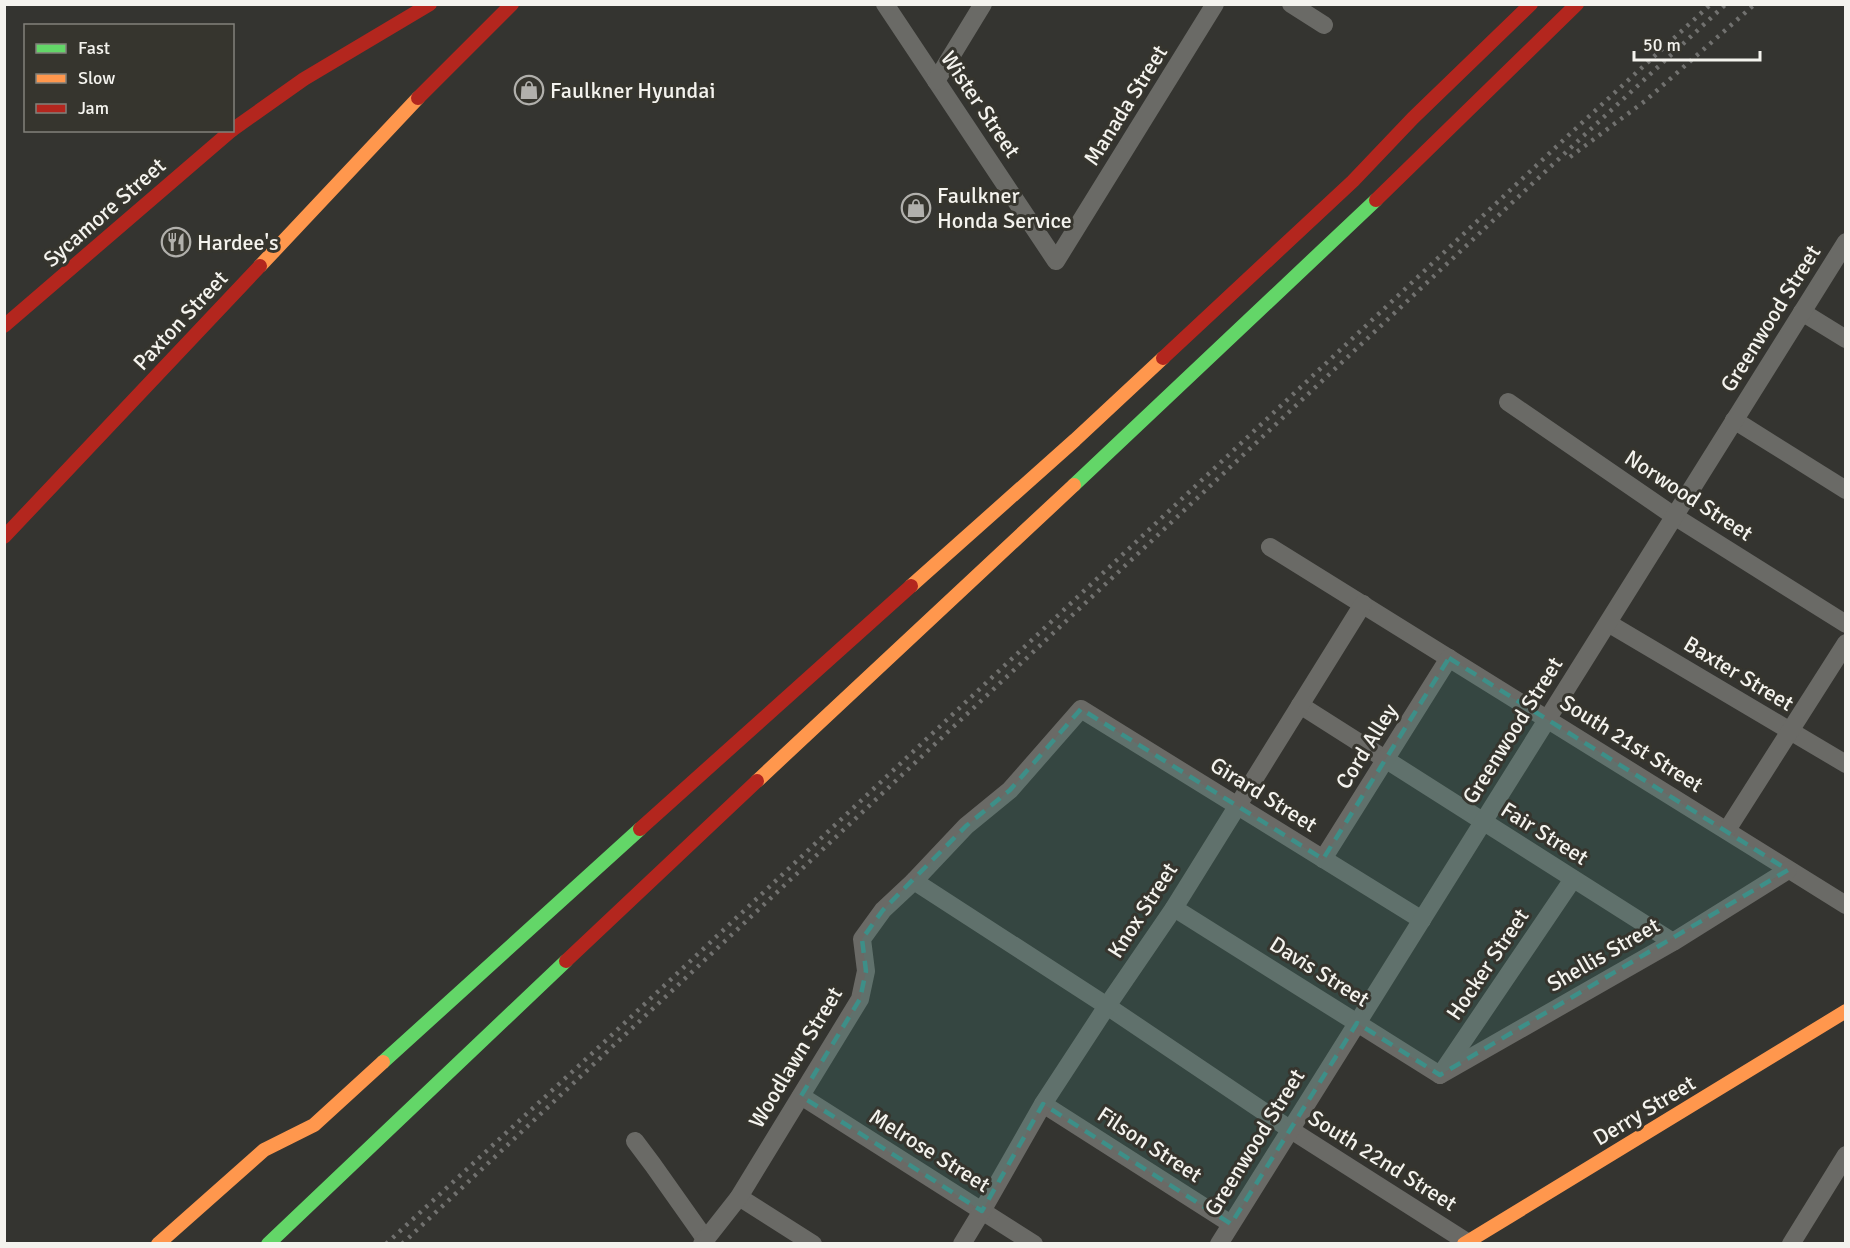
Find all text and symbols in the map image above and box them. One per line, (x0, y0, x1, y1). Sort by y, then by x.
legend (24, 24, 234, 132)
scale bar (1634, 24, 1760, 62)
text: 50 m (1643, 34, 1681, 56)
text: Fast (78, 37, 110, 59)
street label: Manada Street (1078, 40, 1173, 170)
street label: Wister Street (935, 46, 1026, 163)
text: Slow (78, 67, 115, 89)
shop icon: Faulkner Hyundai (513, 74, 545, 106)
place label: Faulkner Hyundai (550, 77, 715, 104)
text: Jam (78, 97, 109, 119)
street label: Sycamore Street (38, 152, 171, 273)
place label: Faulkner Honda Service (937, 182, 1072, 234)
shop icon: Faulkner Honda Service (900, 192, 932, 224)
restaurant icon: Hardee's (160, 226, 192, 258)
place label: Hardee's (197, 229, 279, 256)
street label: Greenwood Street (1715, 240, 1826, 397)
street label: Paxton Street (127, 265, 234, 376)
street label: Norwood Street (1620, 444, 1758, 547)
street label: Baxter Street (1679, 630, 1799, 717)
street label: Greenwood Street (1457, 652, 1568, 809)
street label: South 21st Street (1555, 689, 1708, 798)
street label: Cord Alley (1330, 698, 1404, 794)
street label: Girard Street (1205, 751, 1322, 838)
street label: Fair Street (1496, 796, 1594, 871)
street label: Knox Street (1102, 857, 1183, 963)
street label: Hocker Street (1440, 903, 1535, 1025)
street label: Shellis Street (1542, 911, 1665, 998)
street label: Davis Street (1265, 930, 1375, 1013)
street label: Woodlawn Street (743, 982, 848, 1133)
street label: Greenwood Street (1199, 1064, 1310, 1221)
street label: Derry Street (1588, 1069, 1701, 1151)
street label: Filson Street (1092, 1101, 1207, 1188)
street label: Melrose Street (864, 1103, 995, 1198)
street label: South 22nd Street (1304, 1104, 1462, 1217)

